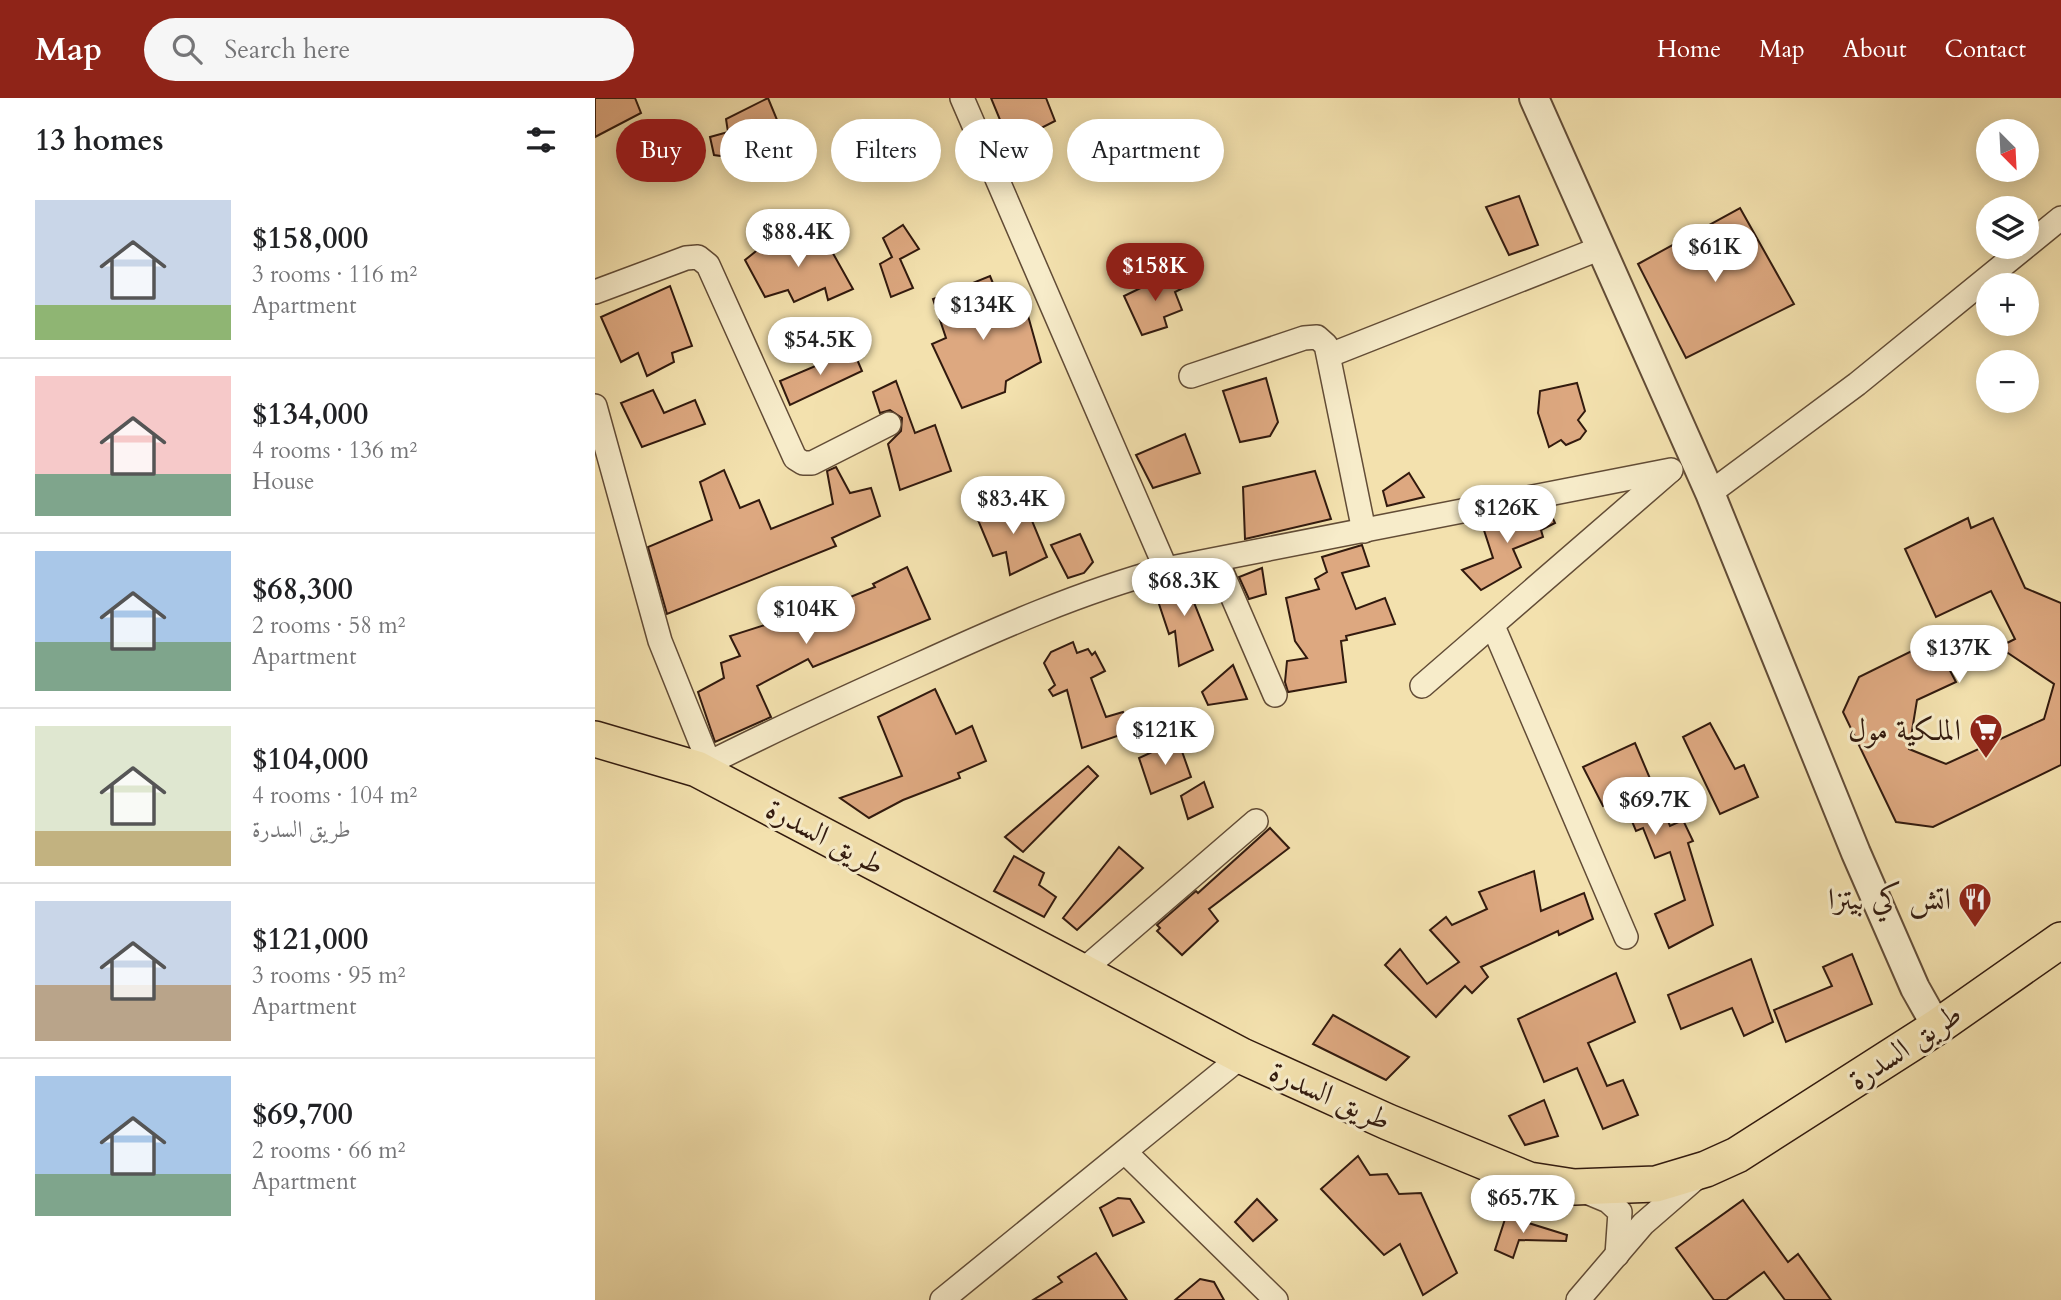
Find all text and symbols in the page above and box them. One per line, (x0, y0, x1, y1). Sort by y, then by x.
search box (144, 18, 634, 81)
text: Map (35, 27, 102, 72)
icon: search (168, 30, 206, 68)
text: Search here (224, 32, 350, 67)
text: Home (1657, 33, 1721, 66)
text: Map (1759, 33, 1805, 66)
text: About (1843, 33, 1907, 66)
text: Contact (1945, 33, 2026, 66)
chip: Buy (616, 119, 706, 182)
chip: Rent (720, 119, 817, 182)
chip: Filters (831, 119, 941, 182)
chip: New (955, 119, 1053, 182)
chip: Apartment (1067, 119, 1224, 182)
north arrow (1976, 119, 2039, 182)
map controls (1976, 119, 2039, 413)
text: 13 homes (35, 120, 164, 161)
icon: filters (522, 121, 560, 159)
button: layers (1976, 196, 2039, 259)
pin: $88.4K (741, 209, 855, 269)
text: $88.4K (762, 216, 834, 247)
text: $158,000 (252, 218, 368, 259)
pin: $61K (1674, 225, 1756, 284)
icon: home (91, 228, 175, 312)
text: $61K (1688, 231, 1742, 262)
pin: $158K (1106, 244, 1204, 303)
text: $158K (1122, 250, 1188, 281)
text: 3 rooms · 116 m² (252, 259, 417, 290)
button: + (1976, 273, 2039, 336)
pin: $134K (934, 282, 1032, 342)
text: $134K (950, 289, 1016, 320)
text: Apartment (252, 290, 356, 321)
pin: $54.5K (763, 317, 877, 377)
text: $54.5K (784, 324, 856, 355)
button: − (1976, 350, 2039, 413)
text: $134,000 (252, 394, 368, 435)
icon: home (91, 404, 175, 488)
text: 4 rooms · 136 m² (252, 435, 417, 466)
text: House (252, 466, 314, 497)
pin: $83.4K (956, 476, 1070, 536)
text: $83.4K (977, 483, 1049, 514)
pin: $126K (1458, 486, 1556, 545)
text: $126K (1474, 492, 1540, 523)
pin: $68.3K (1127, 559, 1241, 618)
text: $68.3K (1148, 565, 1220, 596)
text: $68,300 (252, 569, 353, 610)
icon: home (91, 579, 175, 663)
pin: $104K (757, 587, 855, 646)
text: $104K (773, 593, 839, 624)
text: 2 rooms · 58 m² (252, 610, 405, 641)
pin: $137K (1910, 626, 2008, 685)
text: $137K (1926, 632, 1992, 663)
text: Apartment (252, 641, 356, 672)
pin: $121K (1116, 708, 1214, 767)
place label: الملكية مول (1848, 710, 1961, 751)
supermarket icon: الملكية مول (1967, 711, 2005, 760)
text: $121K (1132, 714, 1198, 745)
text: $104,000 (252, 739, 368, 780)
icon: home (91, 754, 175, 838)
pin: $69.7K (1598, 778, 1712, 837)
text: 4 rooms · 104 m² (252, 780, 417, 811)
text: $69.7K (1619, 784, 1691, 815)
street label: طريق السدرة (758, 789, 892, 885)
text: طريق السدرة (252, 814, 351, 845)
place label: اتش كي بيتزا (1828, 879, 1951, 923)
restaurant icon: اتش كي بيتزا (1956, 880, 1994, 929)
text: $121,000 (252, 919, 368, 960)
icon: home (91, 929, 175, 1013)
text: 3 rooms · 95 m² (252, 960, 405, 991)
text: Apartment (252, 991, 356, 1022)
street label: طريق السدرة (1840, 994, 1970, 1100)
street label: طريق السدرة (1263, 1051, 1397, 1141)
text: $69,700 (252, 1094, 353, 1135)
icon: home (91, 1104, 175, 1188)
text: 2 rooms · 66 m² (252, 1135, 405, 1166)
text: Apartment (252, 1166, 356, 1197)
pin: $65.7K (1466, 1176, 1580, 1235)
text: $65.7K (1487, 1182, 1559, 1213)

